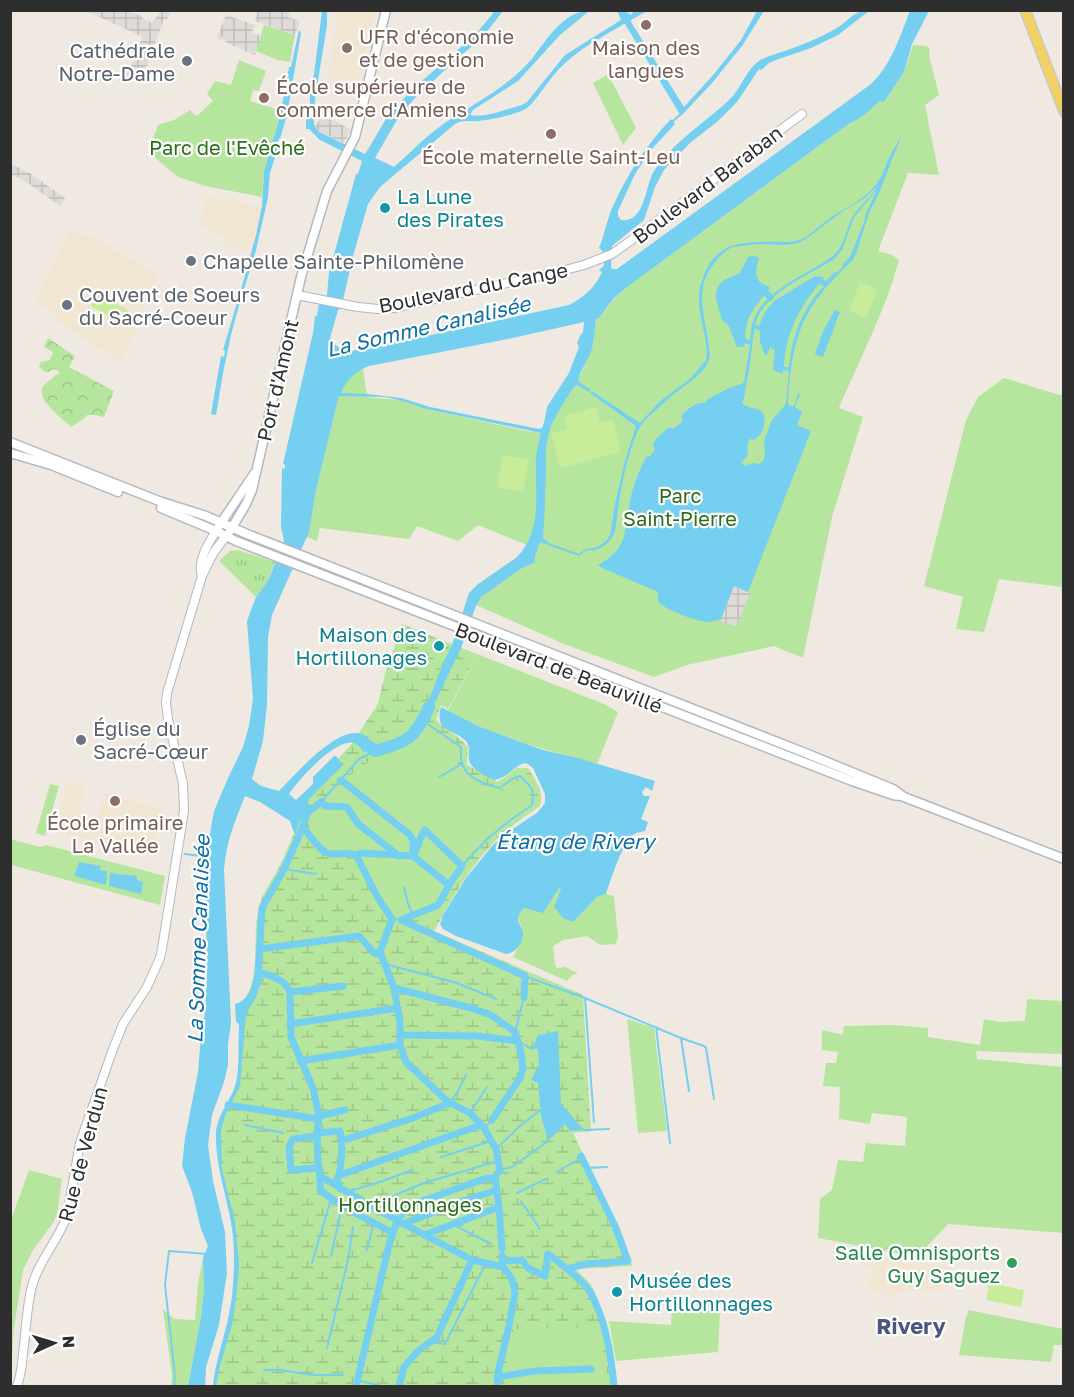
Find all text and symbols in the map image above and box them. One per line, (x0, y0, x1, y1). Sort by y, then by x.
marker: Maison des langues (639, 18, 653, 32)
place label: UFR d'économie et de gestion (359, 24, 514, 71)
place label: Maison des langues (592, 35, 700, 82)
place label: Cathédrale Notre-Dame (58, 38, 175, 85)
marker: UFR d'économie et de gestion (340, 41, 354, 55)
marker: Cathédrale Notre-Dame (180, 54, 194, 68)
place label: École supérieure de commerce d'Amiens (276, 74, 467, 121)
marker: École supérieure de commerce d'Amiens (257, 91, 271, 105)
street label: Boulevard Baraban (627, 120, 787, 248)
marker: École maternelle Saint-Leu (544, 127, 558, 141)
park label: Parc de l'Evêché (149, 135, 305, 159)
place label: École maternelle Saint-Leu (422, 144, 680, 168)
place label: La Lune des Pirates (397, 184, 504, 231)
marker: La Lune des Pirates (378, 201, 392, 215)
place label: Chapelle Sainte-Philomène (203, 249, 464, 273)
marker: Chapelle Sainte-Philomène (184, 254, 198, 268)
street label: Boulevard du Cange (376, 257, 570, 317)
place label: Couvent de Soeurs du Sacré-Coeur (79, 282, 260, 329)
water label: La Somme Canalisée (323, 289, 534, 362)
marker: Couvent de Soeurs du Sacré-Coeur (60, 298, 74, 312)
street label: Port d'Amont (251, 317, 303, 443)
park label: Parc Saint-Pierre (623, 483, 737, 530)
street label: Boulevard de Beauvillé (452, 616, 666, 718)
place label: Maison des Hortillonages (296, 622, 427, 669)
marker: Maison des Hortillonages (432, 639, 446, 653)
place label: Église du Sacré-Cœur (93, 716, 208, 763)
marker: Église du Sacré-Cœur (74, 733, 88, 747)
marker: École primaire La Vallée (108, 794, 122, 808)
place label: École primaire La Vallée (47, 810, 183, 857)
water label: Étang de Rivery (496, 828, 657, 854)
water label: La Somme Canalisée (181, 832, 215, 1044)
street label: Rue de Verdun (52, 1084, 112, 1224)
park label: Hortillonnages (338, 1192, 482, 1216)
place label: Salle Omnisports Guy Saguez (835, 1240, 1000, 1287)
marker: Salle Omnisports Guy Saguez (1005, 1256, 1019, 1270)
place label: Musée des Hortillonnages (629, 1268, 773, 1315)
marker: Musée des Hortillonnages (610, 1285, 624, 1299)
district label: Rivery (876, 1312, 946, 1339)
north arrow (24, 1313, 84, 1373)
text: N (59, 1335, 79, 1349)

